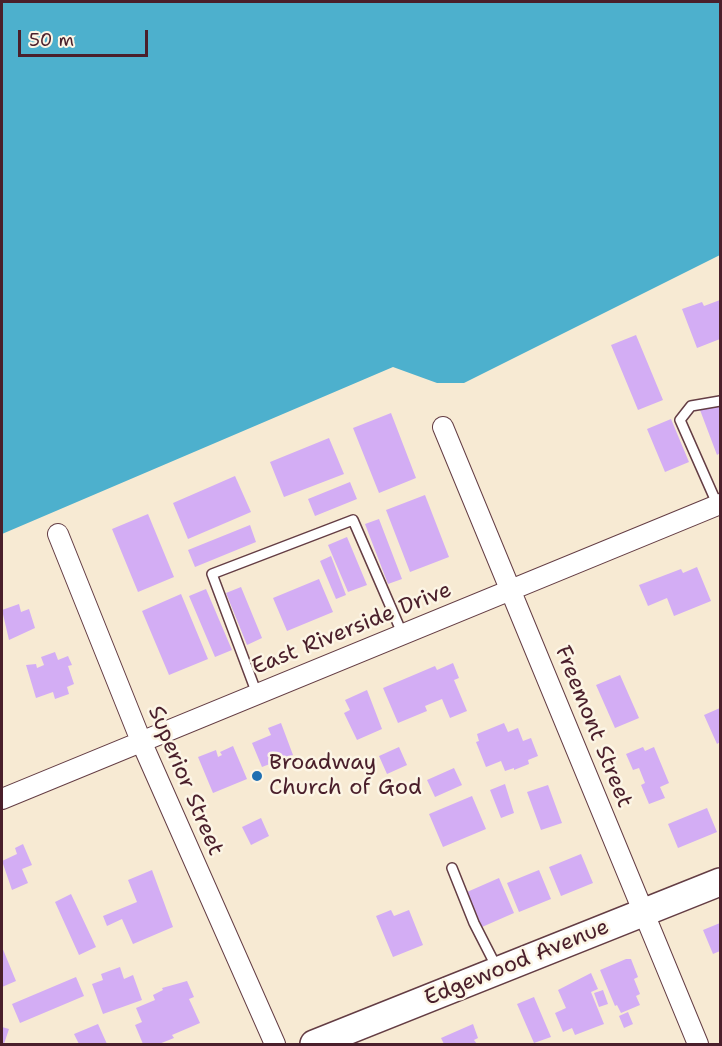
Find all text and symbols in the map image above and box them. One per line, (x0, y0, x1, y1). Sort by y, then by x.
scale bar (21, 18, 152, 56)
text: 50 m (29, 28, 74, 52)
street label: East Riverside Drive (248, 577, 456, 681)
street label: Freemont Street (549, 642, 637, 812)
street label: Superior Street (142, 702, 228, 860)
place label: Broadway Church of God (269, 750, 422, 802)
marker: Broadway Church of God (250, 769, 264, 783)
street label: Edgewood Avenue (421, 914, 613, 1012)

